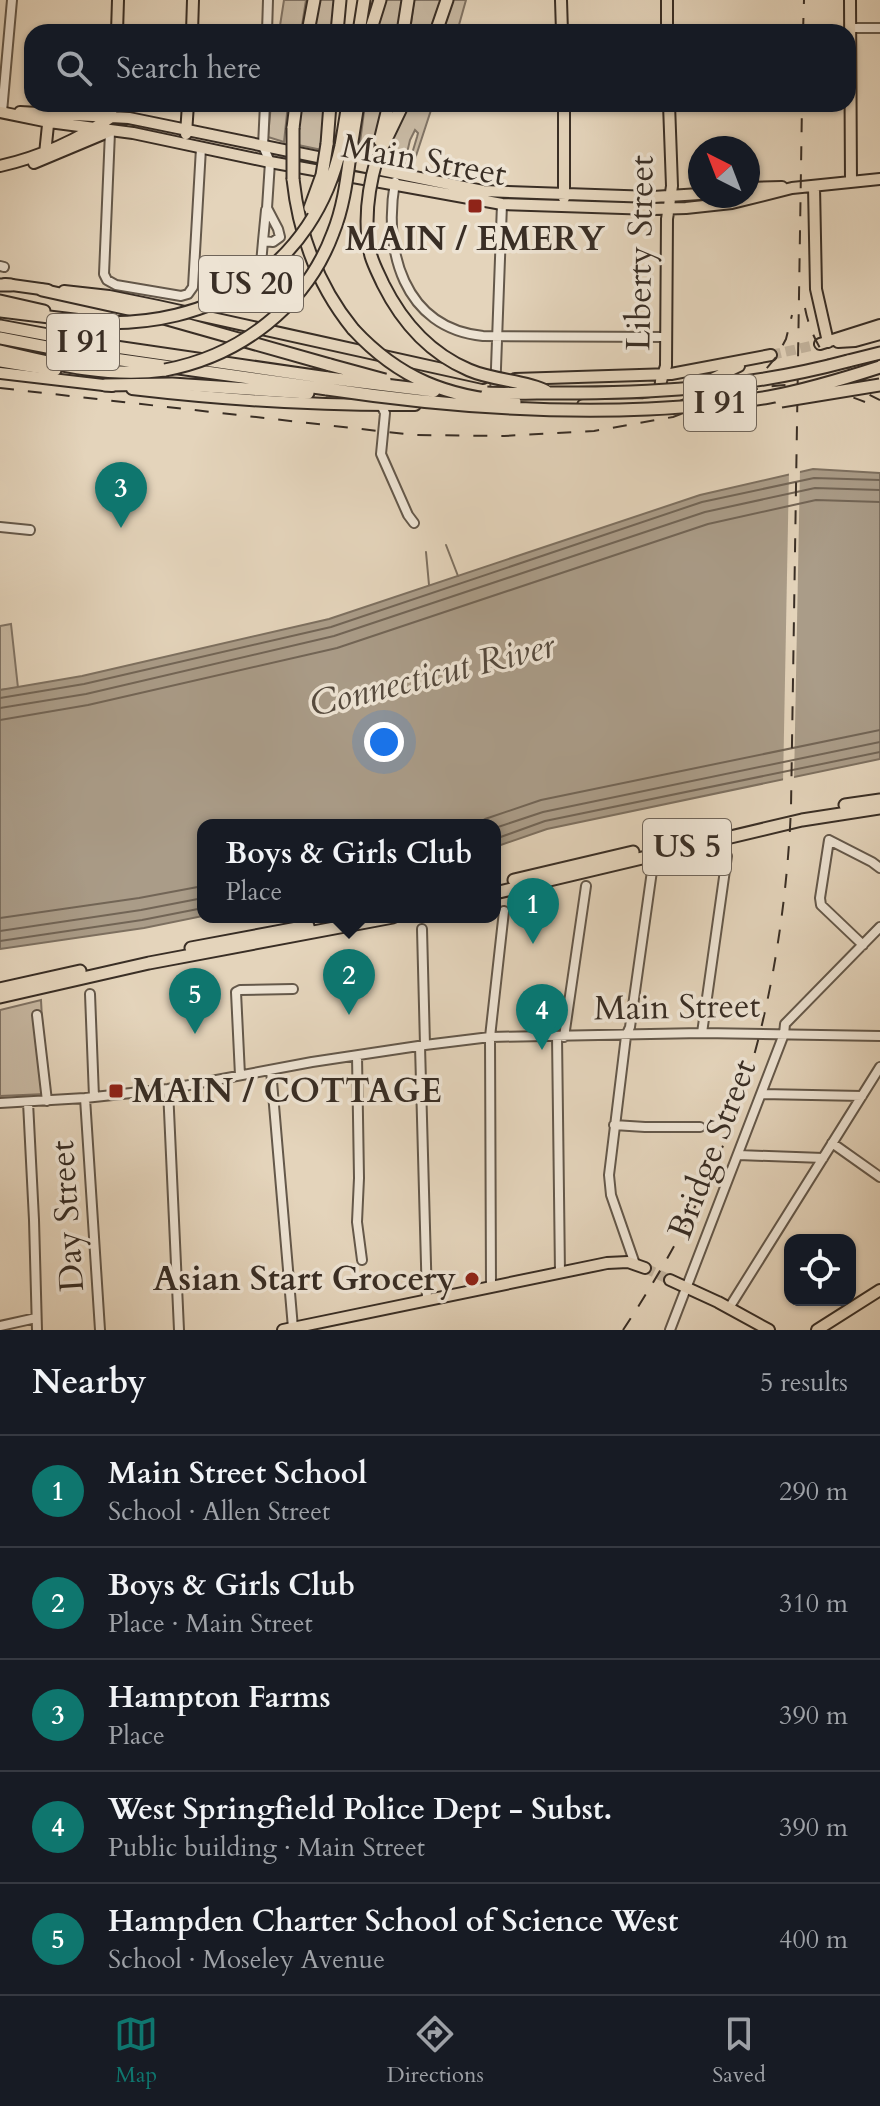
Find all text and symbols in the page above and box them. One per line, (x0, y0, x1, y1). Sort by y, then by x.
search box (24, 24, 856, 112)
icon: search (52, 46, 96, 90)
text: Search here (116, 48, 261, 89)
street label: Main Street (338, 123, 510, 197)
north arrow (688, 136, 760, 208)
street label: Liberty Street (615, 154, 665, 351)
marker: MAIN / EMERY (466, 197, 484, 215)
place label: MAIN / EMERY (345, 216, 606, 262)
road number: US 20 (199, 256, 303, 312)
road number: I 91 (47, 314, 119, 370)
road number: I 91 (684, 375, 756, 431)
pin: 3 (95, 462, 147, 528)
water label: Connecticut River (304, 621, 561, 729)
your location (364, 722, 404, 762)
popup (197, 819, 501, 923)
road number: US 5 (643, 819, 731, 875)
text: Boys & Girls Club (225, 833, 473, 874)
text: Place (225, 874, 282, 909)
pin: 1 (507, 878, 559, 944)
pin: 2 (323, 949, 375, 1015)
pin: 5 (169, 968, 221, 1034)
street label: Main Street (593, 983, 761, 1031)
pin: 4 (516, 984, 568, 1050)
street label: Bridge Street (657, 1052, 767, 1245)
place label: MAIN / COTTAGE (132, 1068, 442, 1114)
marker: MAIN / COTTAGE (107, 1082, 125, 1100)
street label: Day Street (39, 1139, 95, 1293)
map controls (784, 1234, 856, 1306)
button: locate (784, 1234, 856, 1306)
place label: Asian Start Grocery (153, 1256, 456, 1302)
marker: Asian Start Grocery (463, 1270, 481, 1288)
text: Nearby (32, 1359, 147, 1405)
text: 5 results (760, 1365, 848, 1400)
text: Main Street School (108, 1453, 367, 1494)
text: 1 (51, 1474, 65, 1509)
text: 290 m (779, 1474, 848, 1509)
text: School · Allen Street (108, 1494, 330, 1529)
text: Boys & Girls Club (108, 1565, 355, 1606)
text: 2 (51, 1586, 65, 1621)
text: 310 m (779, 1586, 848, 1621)
text: Place · Main Street (108, 1606, 313, 1641)
text: Hampton Farms (108, 1677, 330, 1718)
text: 3 (51, 1698, 65, 1733)
text: 390 m (779, 1698, 848, 1733)
text: Place (108, 1718, 165, 1753)
text: West Springfield Police Dept - Subst. (108, 1789, 612, 1830)
text: 4 (51, 1810, 65, 1845)
text: 390 m (779, 1810, 848, 1845)
text: Public building · Main Street (108, 1830, 425, 1865)
text: Hampden Charter School of Science West (108, 1901, 678, 1942)
text: 5 (51, 1922, 65, 1957)
text: 400 m (779, 1922, 848, 1957)
text: School · Moseley Avenue (108, 1942, 385, 1977)
tab: Map (114, 2012, 158, 2090)
tab: Directions (387, 2012, 484, 2090)
tab: Saved (712, 2012, 766, 2090)

